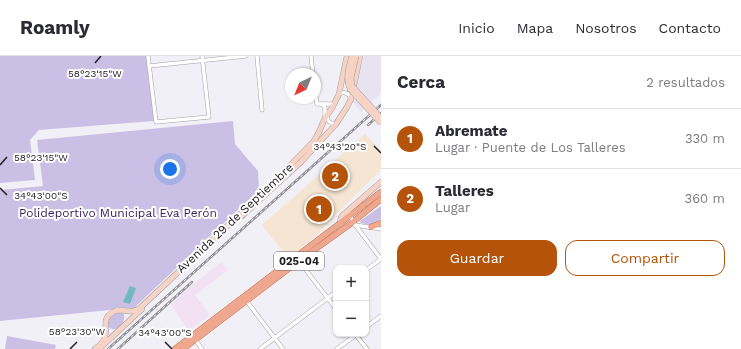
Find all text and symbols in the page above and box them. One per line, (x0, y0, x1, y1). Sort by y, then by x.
text: Roamly (20, 16, 90, 39)
text: Inicio (458, 20, 495, 36)
text: Mapa (517, 20, 553, 36)
text: Nosotros (575, 20, 637, 36)
text: Contacto (659, 20, 721, 36)
text: 58°23'15"W (68, 68, 122, 79)
north arrow (285, 68, 321, 104)
text: Cerca (397, 72, 445, 92)
text: 2 resultados (646, 75, 725, 90)
text: Abremate (435, 122, 507, 140)
text: 1 (407, 131, 413, 146)
text: 330 m (685, 131, 725, 146)
text: Lugar · Puente de Los Talleres (435, 140, 626, 155)
text: 34°43'20"S (313, 141, 367, 152)
text: 58°23'15"W (14, 152, 68, 163)
your location (160, 159, 180, 179)
street label: Avenida 29 de Septiembre (174, 160, 296, 276)
pin: 2 (322, 161, 348, 191)
text: Talleres (435, 182, 494, 200)
text: 34°43'00"S (14, 190, 68, 201)
text: 2 (406, 191, 414, 206)
text: 360 m (685, 191, 725, 206)
pin: 1 (306, 194, 332, 224)
text: Lugar (435, 200, 470, 215)
park label: Polideportivo Municipal Eva Perón (19, 206, 217, 220)
button: Guardar (397, 240, 557, 276)
button: Compartir (565, 240, 725, 276)
road number: 025-04 (274, 252, 324, 270)
map controls (333, 265, 369, 337)
button: + (333, 265, 369, 301)
button: − (333, 301, 369, 337)
text: 58°23'30"W (49, 326, 106, 337)
text: 34°43'00"S (138, 327, 192, 338)

